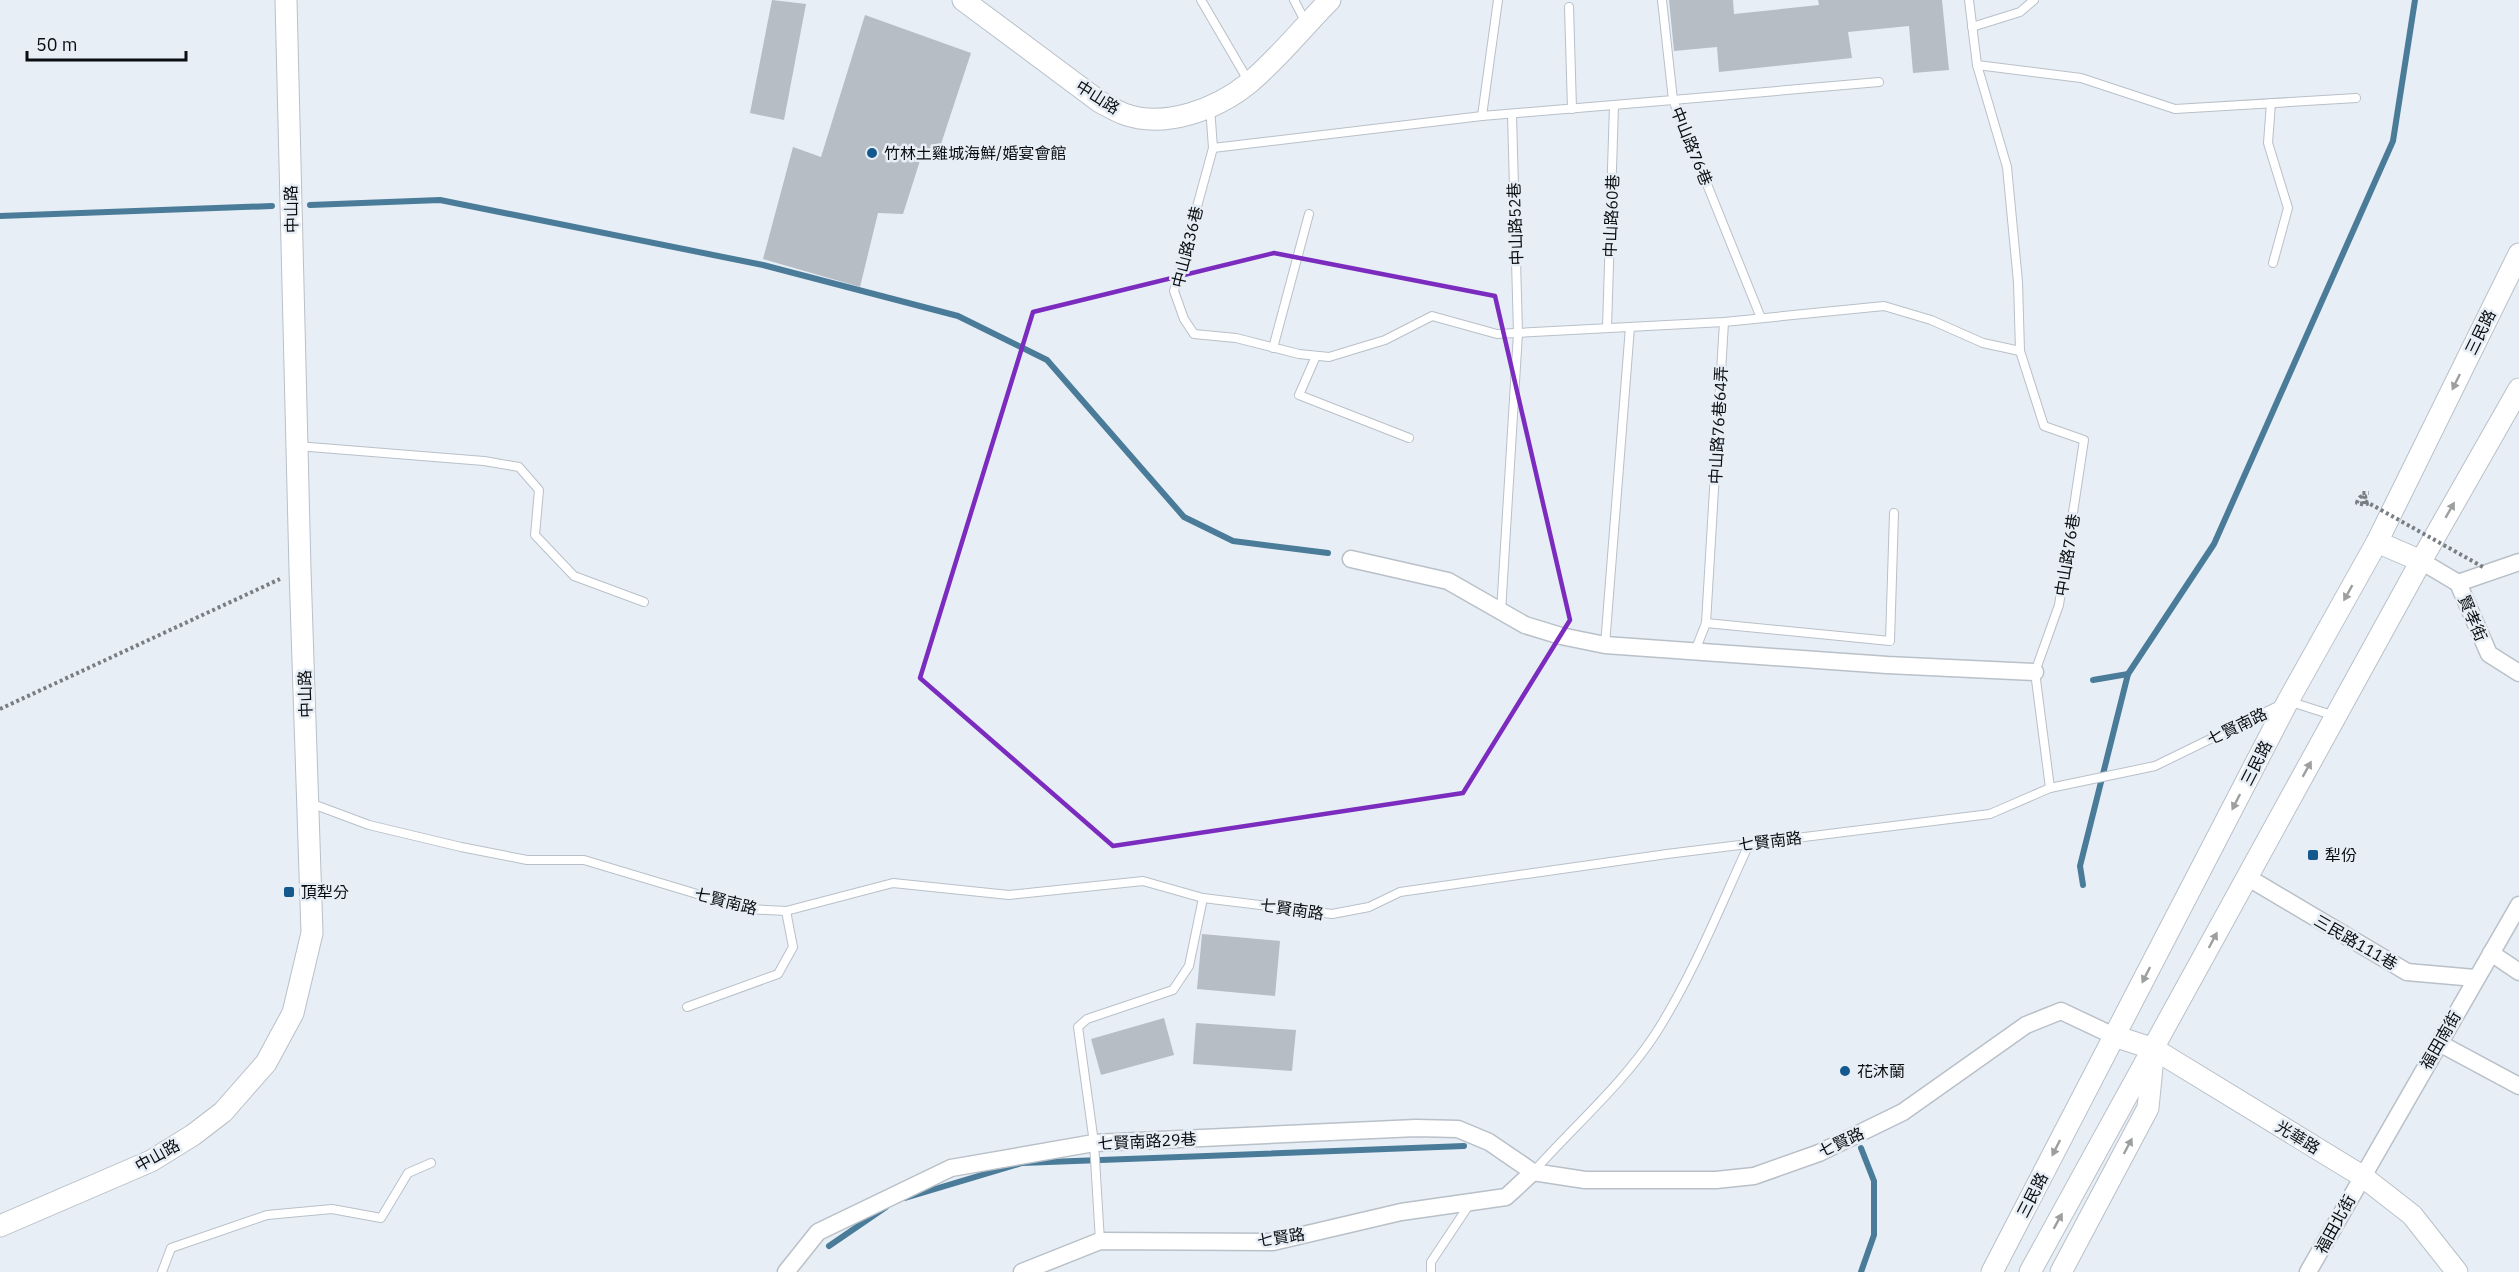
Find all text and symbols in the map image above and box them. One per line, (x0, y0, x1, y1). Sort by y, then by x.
scale bar (27, 24, 186, 62)
text: 50 m (36, 33, 78, 56)
street label: 中山路 (1072, 76, 1124, 118)
street label: 中山路76巷 (1667, 104, 1717, 188)
place label: 竹林土雞城海鮮/婚宴會館 (884, 143, 1066, 163)
marker: 竹林土雞城海鮮/婚宴會館 (865, 146, 879, 160)
street label: 中山路60巷 (1600, 174, 1622, 258)
street label: 中山路52巷 (1504, 182, 1526, 266)
street label: 中山路 (281, 185, 301, 233)
street label: 中山路36巷 (1167, 204, 1207, 290)
street label: 三民路 (2460, 306, 2500, 358)
street label: 中山路76巷64弄 (1705, 365, 1731, 485)
one-way arrow (2451, 373, 2461, 391)
one-way arrow (2445, 502, 2456, 518)
street label: 中山路76巷 (2051, 512, 2083, 598)
one-way arrow (2343, 585, 2353, 602)
street label: 賢孝街 (2454, 592, 2492, 644)
street label: 中山路 (294, 670, 316, 718)
street label: 七賢南路 (2204, 703, 2270, 749)
street label: 三民路 (2236, 737, 2276, 789)
one-way arrow (2302, 760, 2312, 777)
one-way arrow (2231, 793, 2241, 811)
street label: 七賢南路 (1737, 827, 1803, 855)
place label: 犁份 (2325, 845, 2357, 865)
marker: 犁份 (2306, 848, 2320, 862)
place label: 頂犁分 (301, 882, 349, 902)
street label: 七賢南路 (693, 884, 759, 918)
marker: 頂犁分 (282, 885, 296, 899)
street label: 七賢南路 (1259, 895, 1325, 923)
street label: 三民路111巷 (2311, 910, 2401, 974)
one-way arrow (2208, 931, 2218, 948)
one-way arrow (2141, 966, 2151, 984)
street label: 福田南街 (2415, 1007, 2465, 1073)
place label: 花沐蘭 (1857, 1061, 1905, 1081)
marker: 花沐蘭 (1838, 1064, 1852, 1078)
street label: 光華路 (2272, 1116, 2324, 1158)
street label: 七賢路 (1815, 1123, 1867, 1161)
street label: 七賢南路29巷 (1097, 1128, 1197, 1154)
street label: 中山路 (131, 1135, 183, 1175)
one-way arrow (2123, 1137, 2133, 1154)
one-way arrow (2051, 1140, 2061, 1157)
street label: 三民路 (2012, 1169, 2052, 1221)
street label: 福田北街 (2311, 1191, 2359, 1257)
one-way arrow (2053, 1212, 2063, 1229)
street label: 七賢路 (1256, 1223, 1306, 1251)

